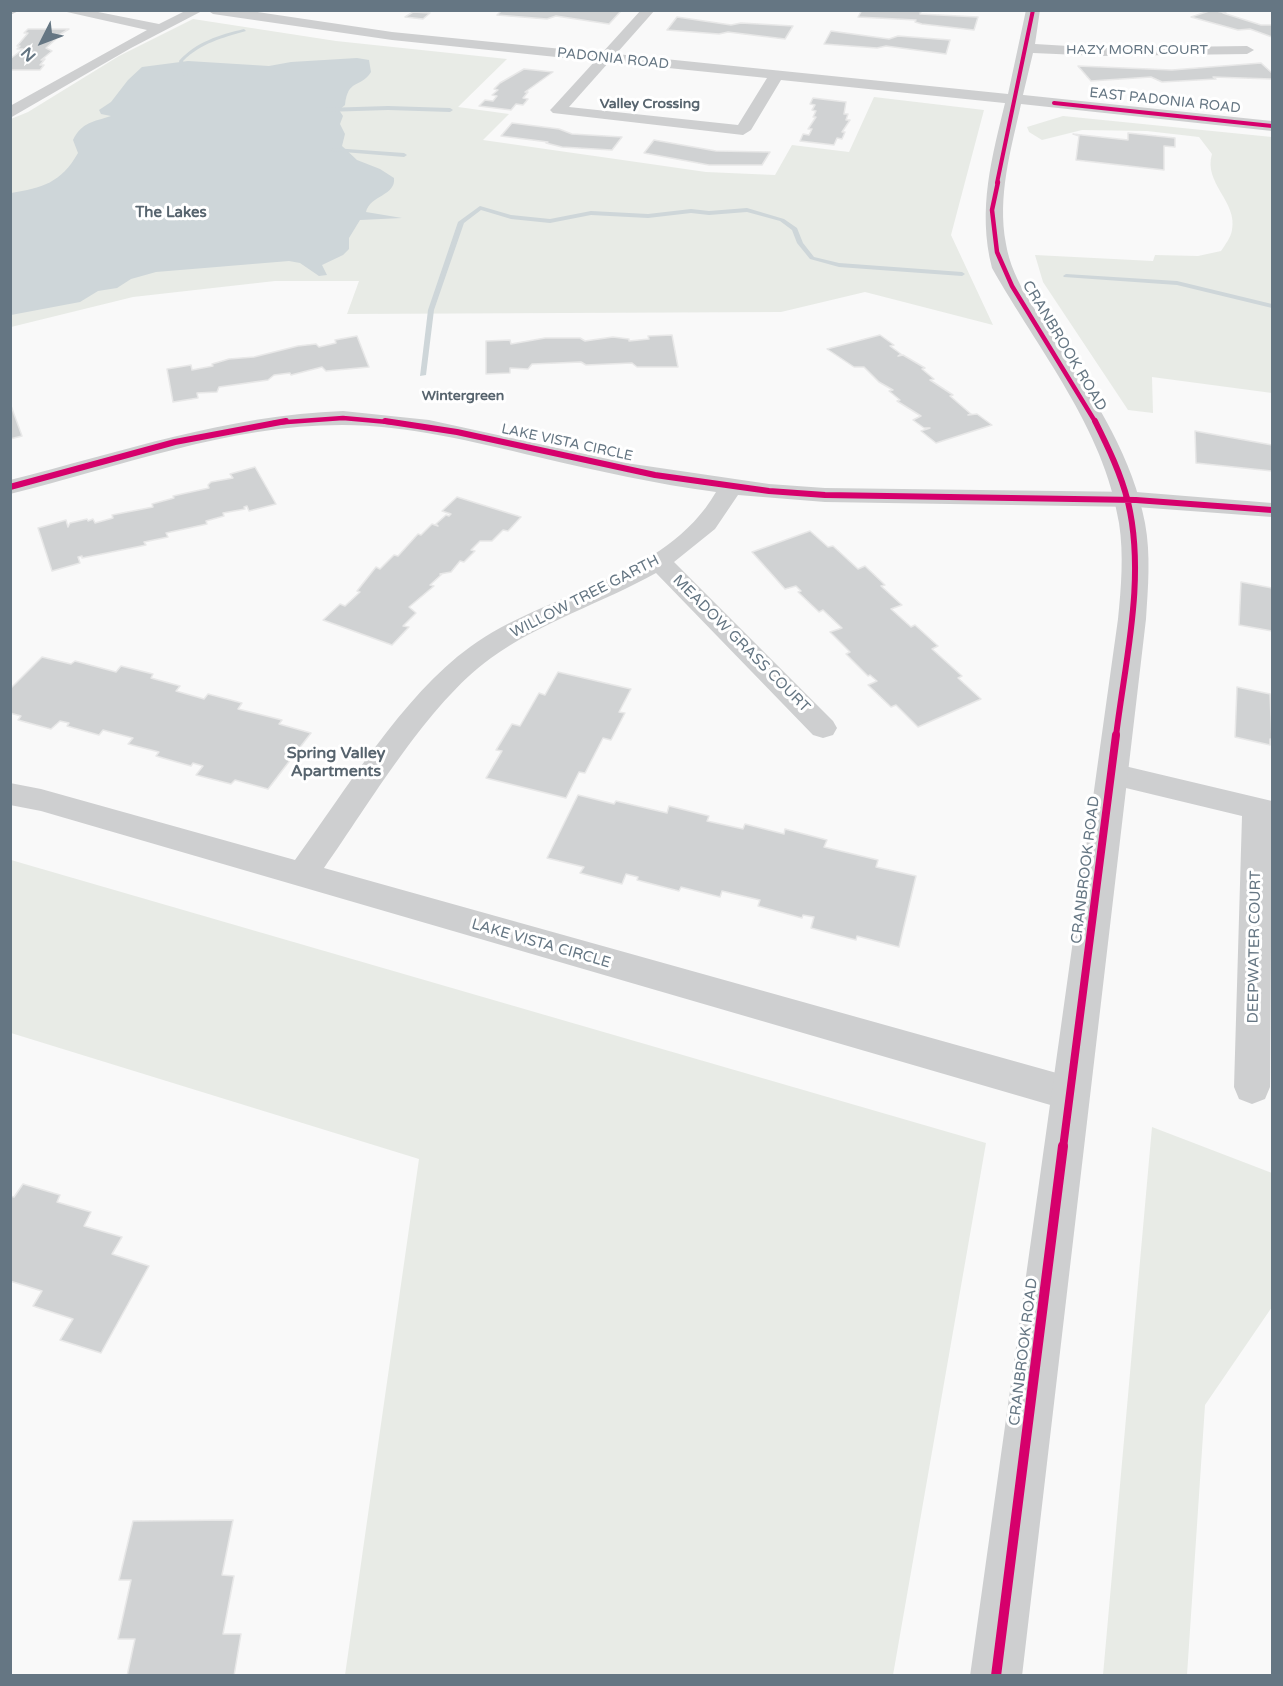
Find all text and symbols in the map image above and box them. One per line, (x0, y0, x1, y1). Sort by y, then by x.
north arrow (12, 12, 72, 72)
street label: HAZY MORN COURT (1066, 42, 1208, 58)
text: N (17, 43, 40, 66)
street label: PADONIA ROAD (556, 45, 670, 73)
street label: EAST PADONIA ROAD (1088, 85, 1242, 117)
district label: Valley Crossing (600, 96, 700, 112)
district label: The Lakes (135, 204, 207, 222)
street label: CRANBROOK ROAD (1018, 278, 1110, 414)
district label: Wintergreen (422, 388, 504, 404)
street label: LAKE VISTA CIRCLE (500, 421, 634, 465)
street label: WILLOW TREE GARTH (508, 552, 662, 642)
street label: MEADOW GRASS COURT (669, 572, 813, 716)
district label: Spring Valley Apartments (287, 744, 385, 782)
street label: CRANBROOK ROAD (1068, 795, 1104, 945)
street label: DEEPWATER COURT (1245, 871, 1265, 1023)
street label: LAKE VISTA CIRCLE (469, 916, 613, 972)
street label: CRANBROOK ROAD (1006, 1277, 1042, 1427)

